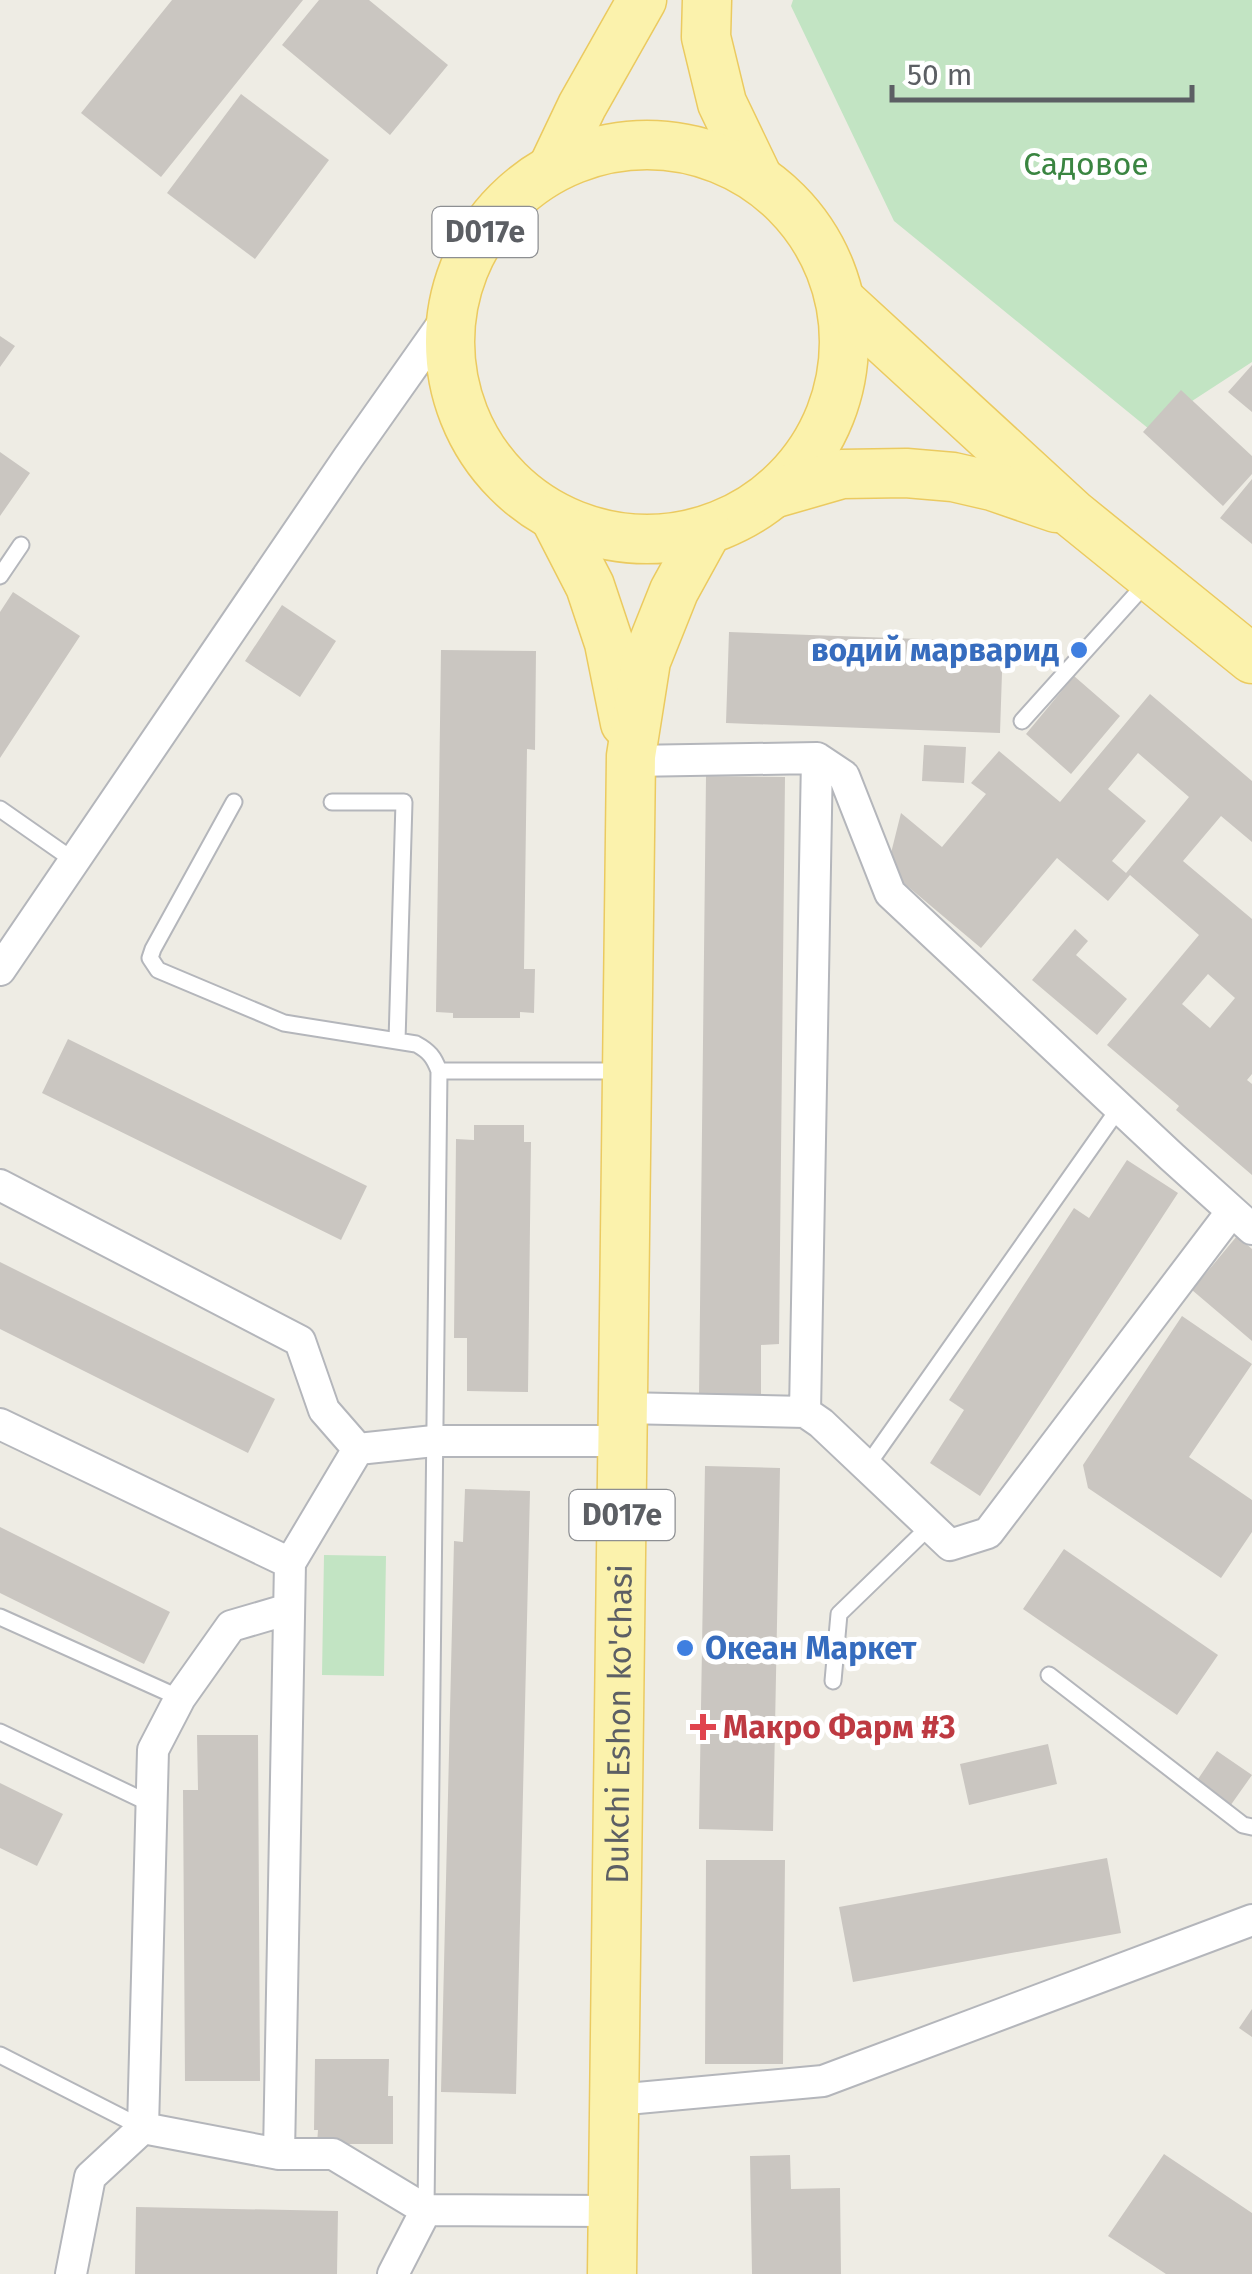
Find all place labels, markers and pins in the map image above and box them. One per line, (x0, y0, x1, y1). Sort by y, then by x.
place label: водий марварид (811, 631, 1059, 669)
marker: водий марварид (1068, 639, 1090, 661)
place label: Океан Маркет (705, 1629, 917, 1667)
marker: Океан Маркет (674, 1637, 696, 1659)
place label: Макро Фарм #3 (723, 1708, 956, 1746)
marker: Макро Фарм #3 (692, 1716, 714, 1738)

